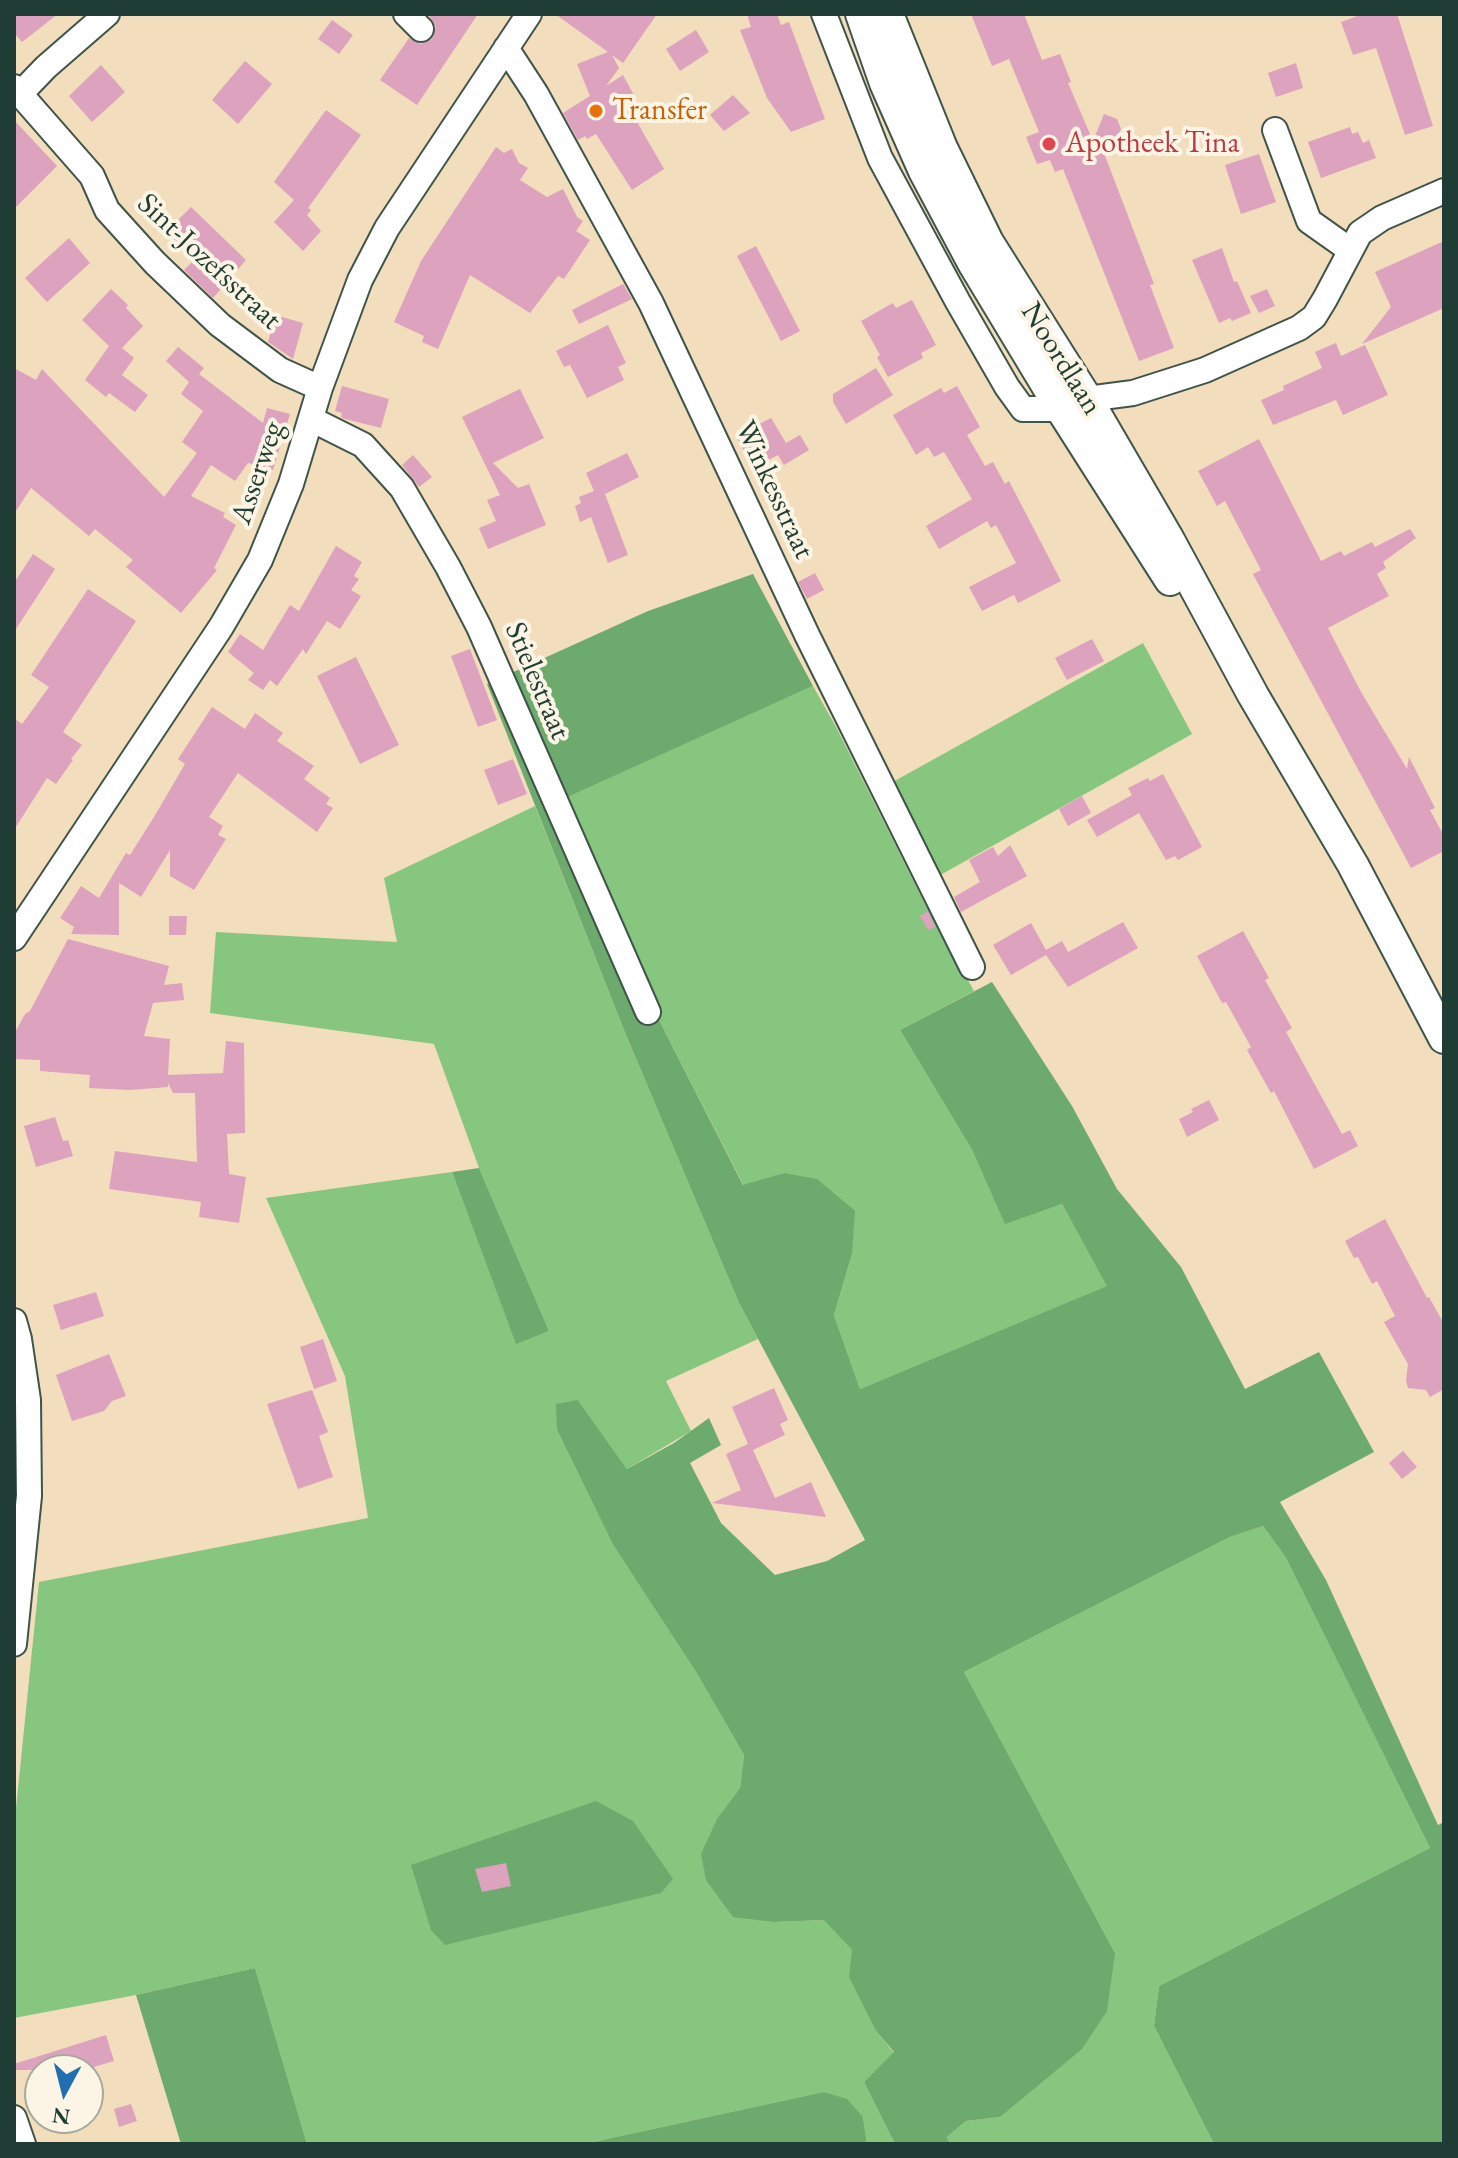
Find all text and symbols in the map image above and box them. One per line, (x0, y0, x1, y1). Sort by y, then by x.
place label: Transfer (612, 93, 707, 129)
marker: Transfer (587, 102, 605, 120)
place label: Apotheek Tina (1065, 126, 1239, 162)
marker: Apotheek Tina (1040, 135, 1058, 153)
street label: Sint-Jozefsstraat (129, 186, 289, 338)
street label: Noordlaan (1012, 296, 1110, 422)
street label: Winkesstraat (726, 415, 822, 565)
street label: Asserweg (224, 417, 292, 529)
street label: Stielestraat (496, 617, 578, 745)
north arrow (24, 2054, 104, 2134)
text: N (51, 2101, 72, 2132)

